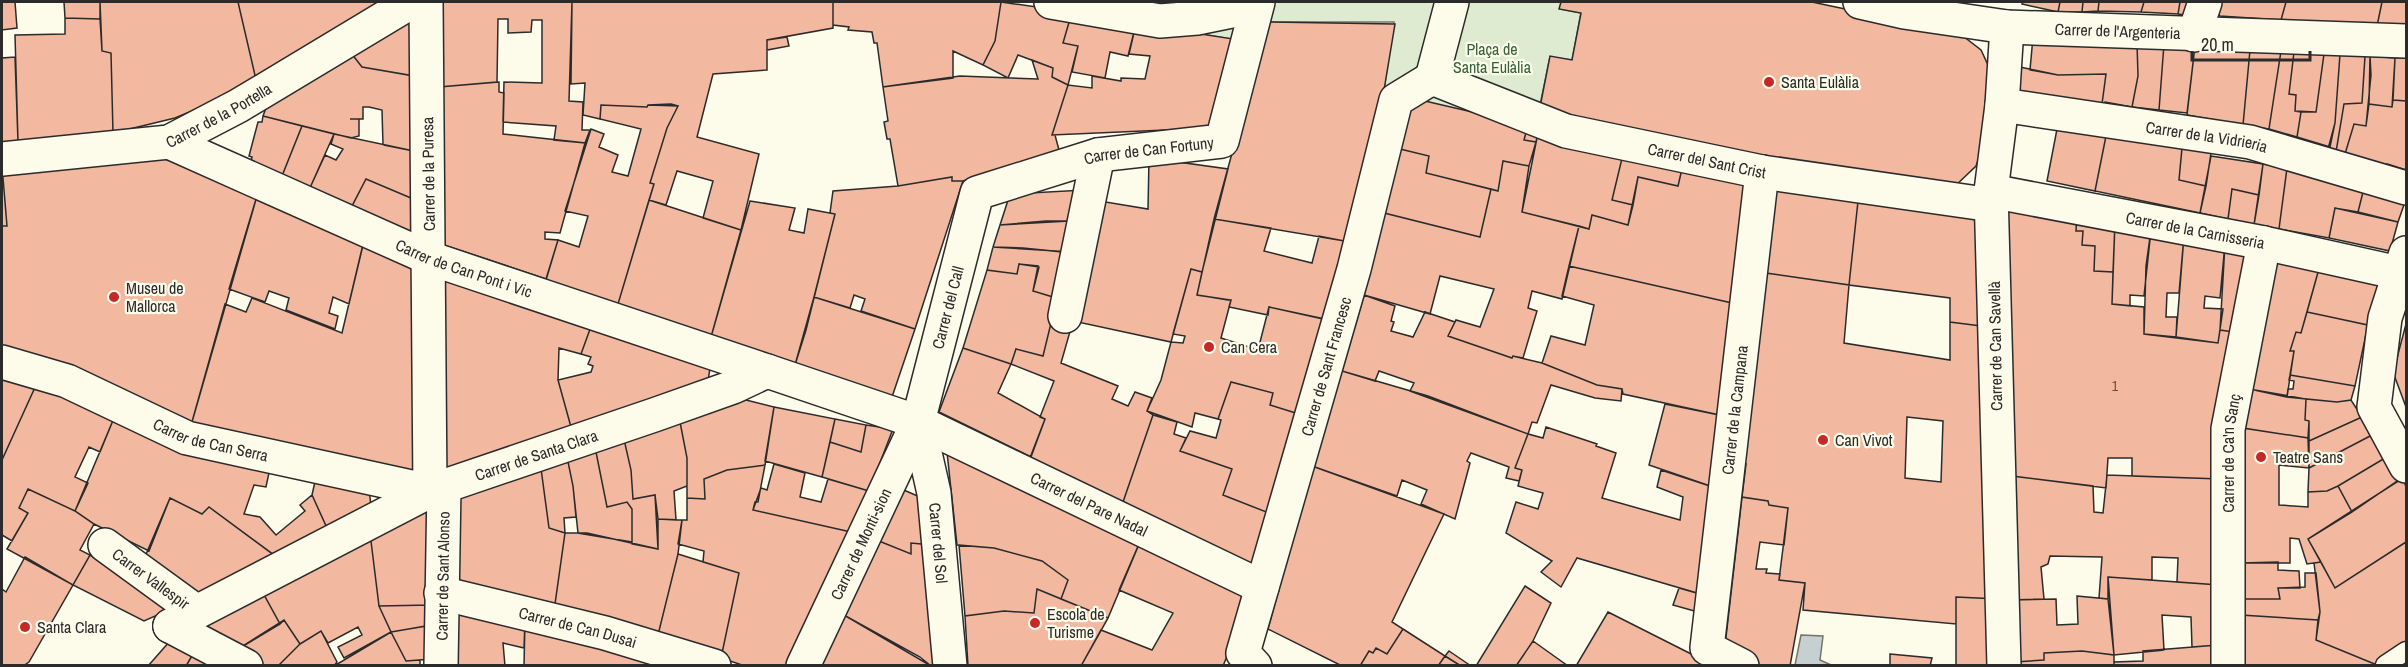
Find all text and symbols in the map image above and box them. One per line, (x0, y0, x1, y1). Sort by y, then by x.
street label: Carrer de l'Argenteria (2054, 18, 2182, 44)
scale bar (2192, 24, 2310, 62)
text: 20 m (2201, 32, 2234, 57)
park label: Plaça de Santa Eulàlia (1453, 38, 1532, 78)
place label: Santa Eulàlia (1781, 71, 1860, 93)
marker: Santa Eulàlia (1762, 75, 1776, 89)
street label: Carrer de la Portella (162, 77, 276, 153)
street label: Carrer de la Puresa (416, 116, 440, 231)
street label: Carrer de la Vidrieria (2144, 116, 2271, 158)
street label: Carrer de Can Fortuny (1081, 131, 1215, 170)
street label: Carrer del Sant Crist (1646, 137, 1768, 183)
street label: Carrer de la Carnisseria (2124, 206, 2267, 254)
street label: Carrer de Can Pont i Vic (392, 233, 535, 303)
street label: Carrer del Call (926, 264, 969, 351)
place label: Museu de Mallorca (126, 277, 184, 317)
street label: Carrer de Can Savellà (1983, 280, 2007, 411)
marker: Museu de Mallorca (107, 290, 121, 304)
street label: Carrer de Sant Francesc (1295, 294, 1356, 439)
place label: Can Cera (1221, 336, 1278, 358)
marker: Can Cera (1202, 340, 1216, 354)
street label: Carrer de la Campana (1716, 343, 1753, 476)
house number: 1 (2112, 377, 2119, 395)
street label: Carrer de Ca'n Sanç (2217, 391, 2246, 513)
street label: Carrer de Can Serra (150, 413, 271, 467)
street label: Carrer de Santa Clara (472, 424, 601, 486)
place label: Can Vivot (1835, 429, 1893, 451)
marker: Can Vivot (1816, 433, 1830, 447)
place label: Teatre Sans (2273, 446, 2343, 468)
marker: Teatre Sans (2254, 450, 2268, 464)
street label: Carrer del Pare Nadal (1027, 467, 1151, 542)
street label: Carrer de Monti-sion (825, 484, 896, 603)
street label: Carrer del Sol (924, 502, 953, 584)
street label: Carrer de Sant Alonso (430, 511, 455, 641)
street label: Carrer Vallespir (108, 543, 195, 615)
street label: Carrer de Can Dusai (517, 601, 640, 653)
place label: Escola de Turisme (1047, 603, 1105, 643)
place label: Santa Clara (37, 616, 107, 638)
marker: Escola de Turisme (1028, 616, 1042, 630)
marker: Santa Clara (18, 620, 32, 634)

